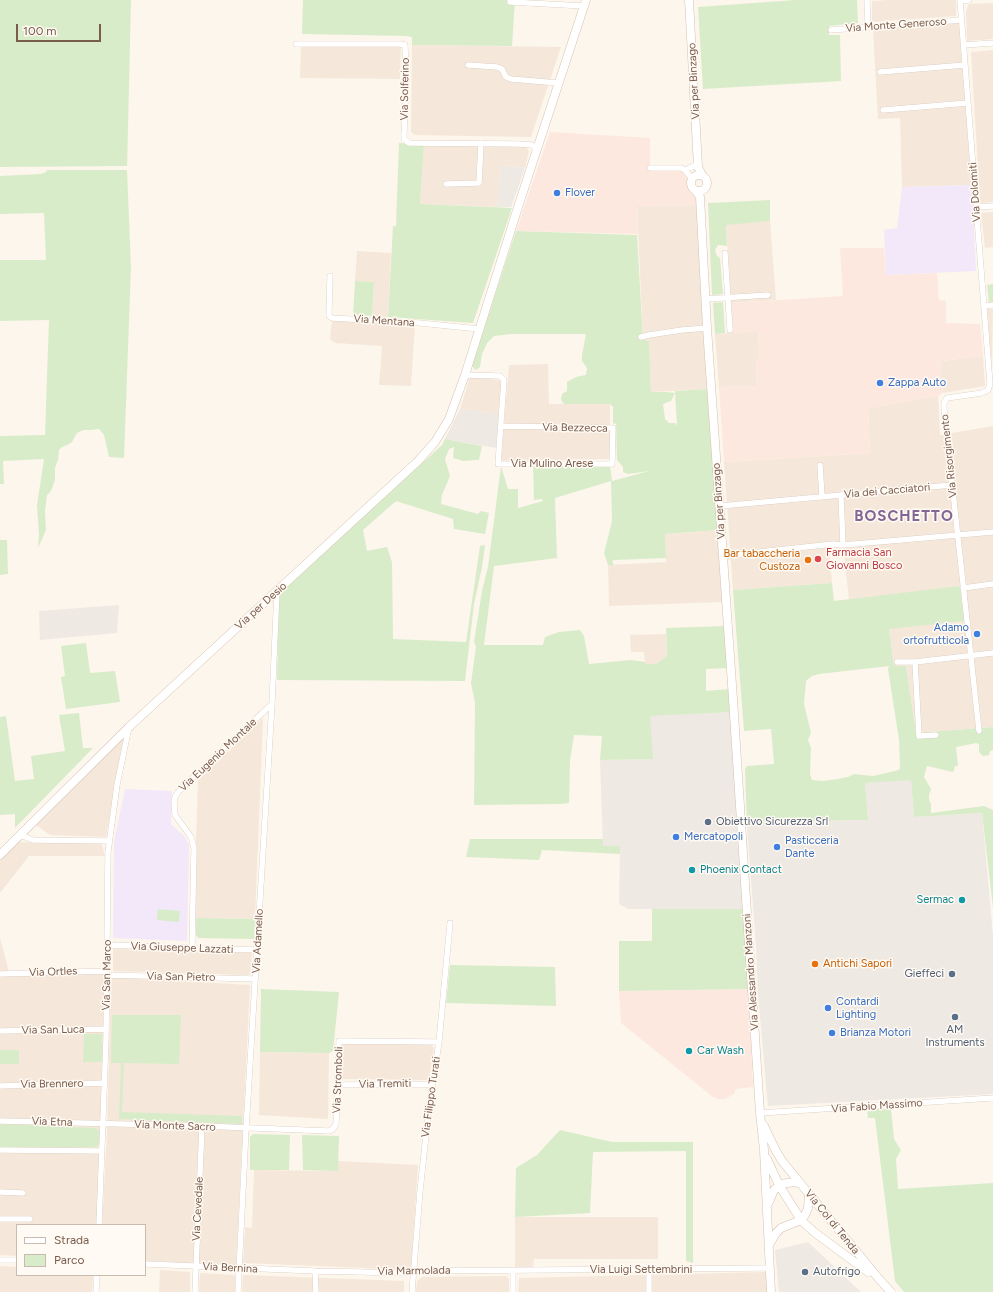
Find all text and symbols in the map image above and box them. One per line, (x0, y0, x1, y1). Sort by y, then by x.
street label: Via Monte Generoso (845, 15, 947, 35)
scale bar (18, 16, 103, 42)
text: 100 m (23, 24, 57, 38)
street label: Via per Binzago (685, 42, 703, 120)
street label: Via Solferino (398, 57, 412, 121)
street label: Via Dolomiti (966, 162, 984, 222)
place label: Flover (565, 186, 595, 200)
marker: Flover (552, 188, 562, 198)
street label: Via Mentana (353, 312, 415, 330)
place label: Zappa Auto (888, 376, 946, 390)
marker: Zappa Auto (875, 378, 885, 388)
street label: Via Risorgimento (938, 413, 960, 499)
street label: Via Bezzecca (542, 421, 608, 435)
street label: Via Mulino Arese (511, 457, 593, 471)
street label: Via per Binzago (710, 462, 728, 540)
street label: Via dei Cacciatori (843, 481, 931, 501)
district label: BOSCHETTO (854, 508, 954, 526)
place label: Farmacia San Giovanni Bosco (826, 546, 902, 572)
place label: Bar tabaccheria Custoza (724, 547, 800, 573)
marker: Farmacia San Giovanni Bosco (813, 554, 823, 564)
marker: Bar tabaccheria Custoza (803, 555, 813, 565)
street label: Via per Desio (232, 579, 290, 633)
place label: Adamo ortofrutticola (903, 621, 969, 647)
marker: Adamo ortofrutticola (972, 629, 982, 639)
street label: Via Eugenio Montale (176, 716, 260, 794)
place label: Obiettivo Sicurezza Srl (716, 815, 828, 829)
marker: Obiettivo Sicurezza Srl (703, 817, 713, 827)
place label: Mercatopoli (684, 830, 743, 844)
marker: Mercatopoli (671, 832, 681, 842)
place label: Pasticceria Dante (785, 834, 838, 860)
marker: Pasticceria Dante (772, 842, 782, 852)
place label: Phoenix Contact (700, 863, 782, 877)
marker: Phoenix Contact (687, 865, 697, 875)
place label: Sermac (917, 893, 954, 907)
marker: Sermac (957, 895, 967, 905)
street label: Via Adamello (250, 908, 266, 974)
street label: Via Alessandro Manzoni (740, 913, 762, 1031)
street label: Via San Marco (100, 940, 114, 1010)
street label: Via Giuseppe Lazzati (130, 940, 234, 956)
place label: Antichi Sapori (823, 957, 892, 971)
marker: Antichi Sapori (810, 959, 820, 969)
street label: Via Ortles (29, 965, 77, 979)
place label: Gieffeci (904, 967, 944, 981)
marker: Gieffeci (947, 969, 957, 979)
street label: Via San Pietro (146, 970, 216, 984)
place label: Contardi Lighting (836, 995, 879, 1021)
marker: Contardi Lighting (823, 1003, 833, 1013)
marker: AM Instruments (950, 1012, 960, 1022)
street label: Via San Luca (21, 1023, 85, 1037)
place label: AM Instruments (925, 1023, 985, 1049)
place label: Brianza Motori (840, 1026, 911, 1040)
marker: Brianza Motori (827, 1028, 837, 1038)
place label: Car Wash (697, 1044, 744, 1058)
street label: Via Stromboli (330, 1046, 346, 1114)
marker: Car Wash (684, 1046, 694, 1056)
street label: Via Filippo Turati (419, 1056, 443, 1138)
street label: Via Brennero (20, 1077, 84, 1091)
street label: Via Tremiti (359, 1077, 411, 1091)
street label: Via Fabio Massimo (831, 1096, 923, 1116)
street label: Via Etna (31, 1115, 73, 1129)
street label: Via Monte Sacro (134, 1118, 216, 1134)
street label: Via Cevedale (190, 1177, 206, 1241)
street label: Via Col di Tenda (802, 1187, 862, 1257)
legend (16, 1224, 146, 1276)
text: Strada (54, 1233, 89, 1247)
text: Parco (54, 1253, 84, 1267)
street label: Via Bernina (202, 1260, 258, 1276)
street label: Via Luigi Settembrini (590, 1263, 692, 1277)
street label: Via Marmolada (377, 1264, 451, 1278)
place label: Autofrigo (813, 1265, 860, 1279)
marker: Autofrigo (800, 1267, 810, 1277)

